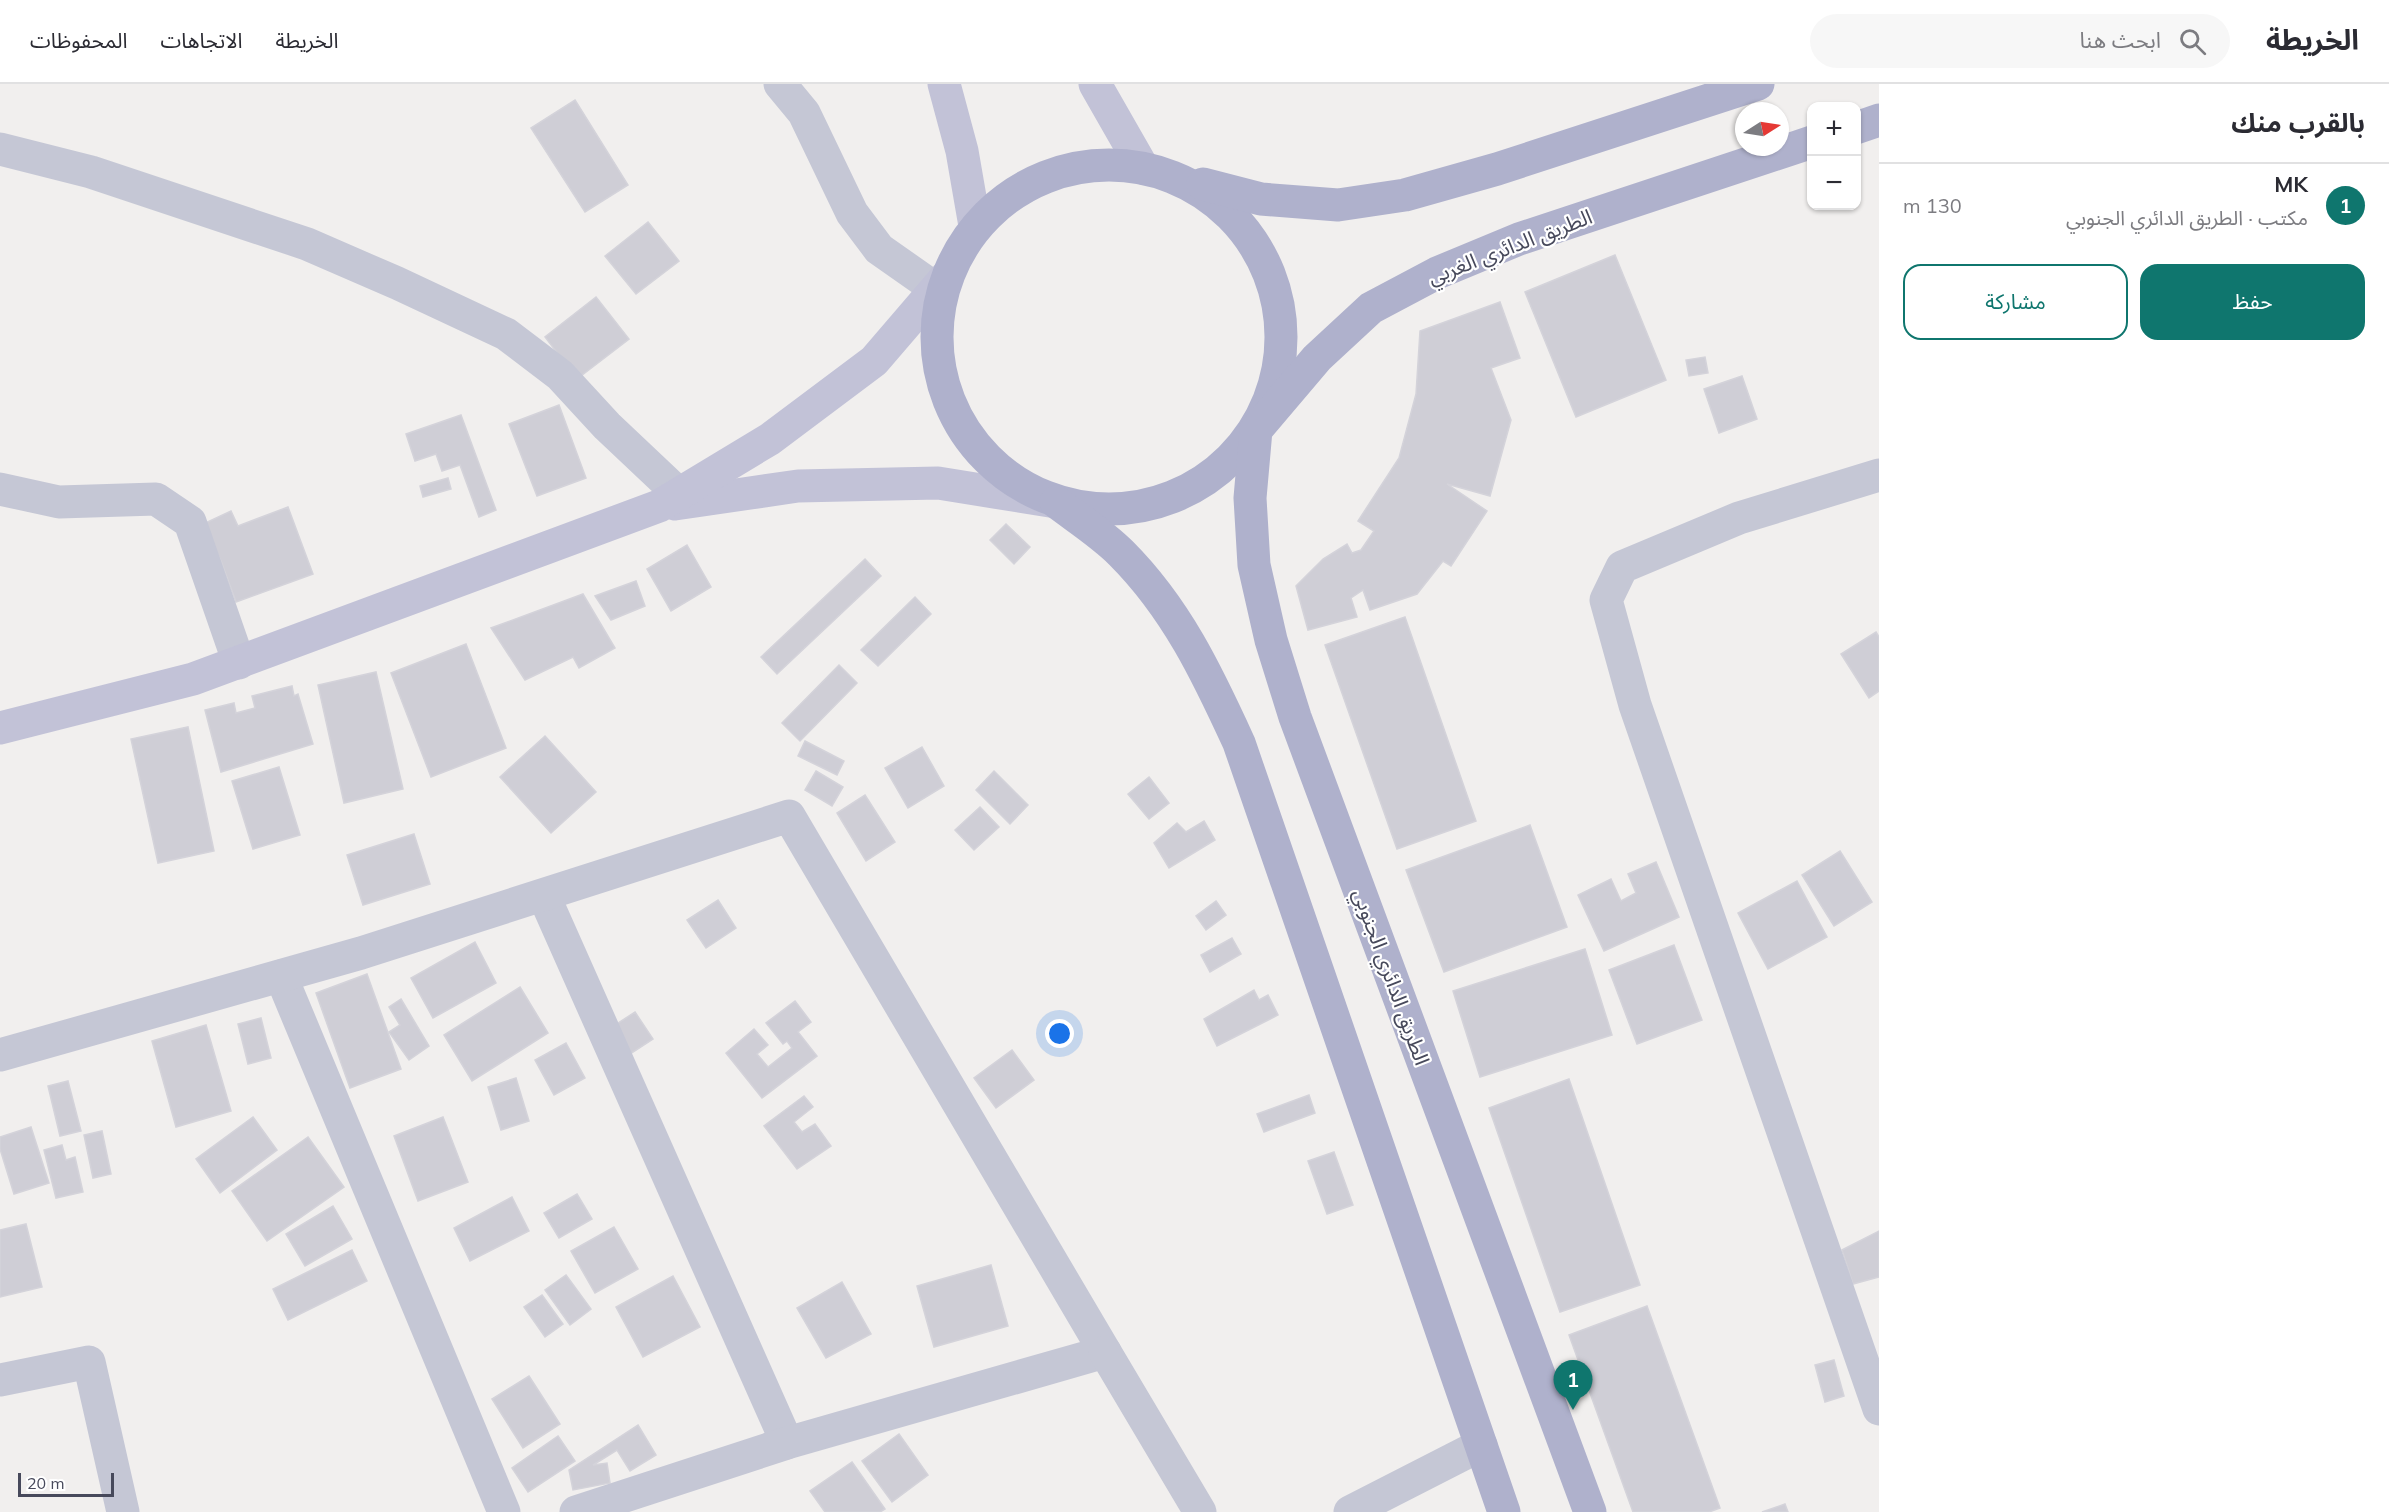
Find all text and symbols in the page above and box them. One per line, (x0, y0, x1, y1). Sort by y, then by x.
search box (1810, 14, 2230, 68)
text: الخريطة (2266, 22, 2359, 57)
icon: search (2176, 25, 2209, 58)
text: ابحث هنا (2079, 26, 2161, 54)
text: المحفوظات (30, 27, 127, 53)
text: الاتجاهات (160, 27, 242, 53)
text: الخريطة (275, 27, 338, 53)
north arrow (1735, 102, 1789, 156)
map controls (1807, 102, 1861, 210)
button: + (1807, 102, 1861, 156)
text: بالقرب منك (2231, 106, 2365, 139)
button: − (1807, 156, 1861, 210)
text: MK (2274, 170, 2308, 198)
text: 130 m (1903, 193, 1962, 218)
text: 1 (2340, 193, 2352, 218)
street label: الطريق الدائري الغربي (1424, 203, 1597, 293)
text: مكتب · الطريق الدائري الجنوبي (2066, 205, 2308, 230)
button: مشاركة (1903, 264, 2128, 340)
button: حفظ (2140, 264, 2365, 340)
street label: الطريق الدائري الجنوبي (1344, 885, 1436, 1070)
your location (1045, 1019, 1074, 1048)
pin: 1 (1554, 1360, 1592, 1410)
scale bar (18, 1470, 114, 1498)
text: 20 m (27, 1473, 64, 1493)

